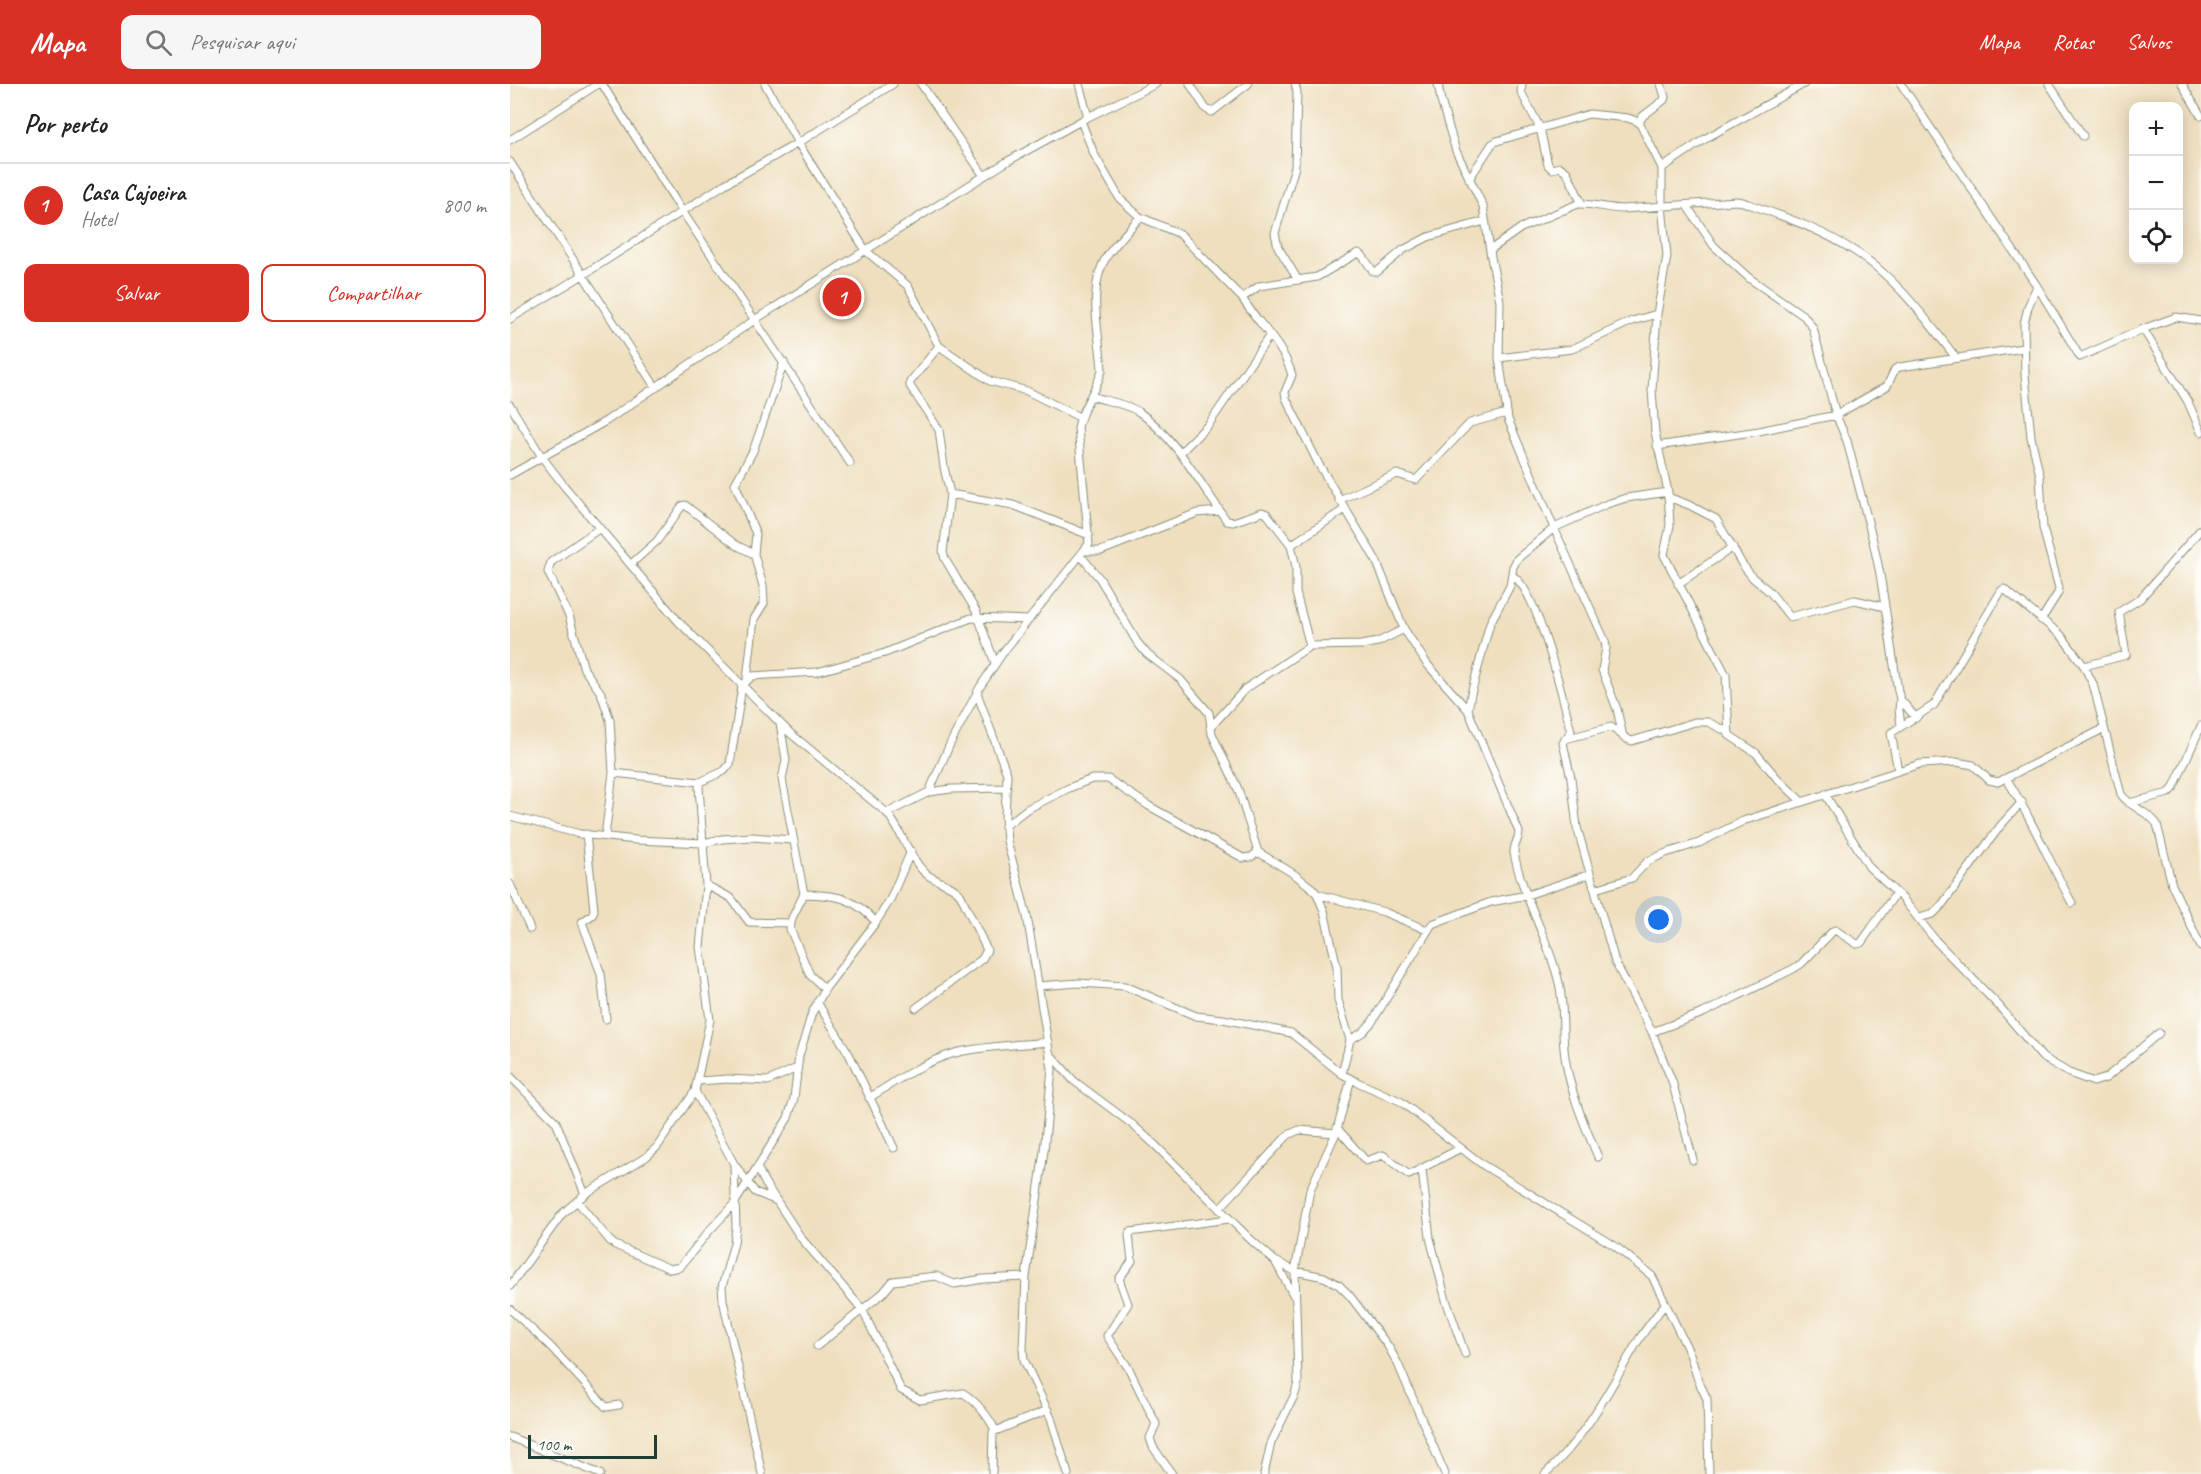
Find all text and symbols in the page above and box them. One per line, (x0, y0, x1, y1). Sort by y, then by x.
search box (121, 15, 541, 69)
text: Mapa (30, 25, 85, 60)
icon: search (142, 26, 175, 59)
text: Pesquisar aqui (190, 28, 295, 56)
text: Mapa (1979, 29, 2020, 55)
text: Rotas (2053, 29, 2094, 55)
text: Salvos (2127, 29, 2171, 55)
map controls (2129, 102, 2183, 264)
button: + (2129, 102, 2183, 156)
text: Por perto (24, 107, 106, 140)
button: − (2129, 156, 2183, 210)
text: Casa Cajoeira (81, 179, 185, 207)
text: 1 (39, 193, 48, 218)
text: 800 m (443, 193, 486, 218)
text: Hotel (81, 207, 116, 232)
button: locate (2129, 210, 2183, 264)
button: Salvar (24, 264, 249, 322)
button: Compartilhar (261, 264, 486, 322)
pin: 1 (822, 274, 862, 320)
your location (1644, 905, 1673, 934)
scale bar (528, 1432, 657, 1460)
text: 100 m (537, 1435, 571, 1455)

